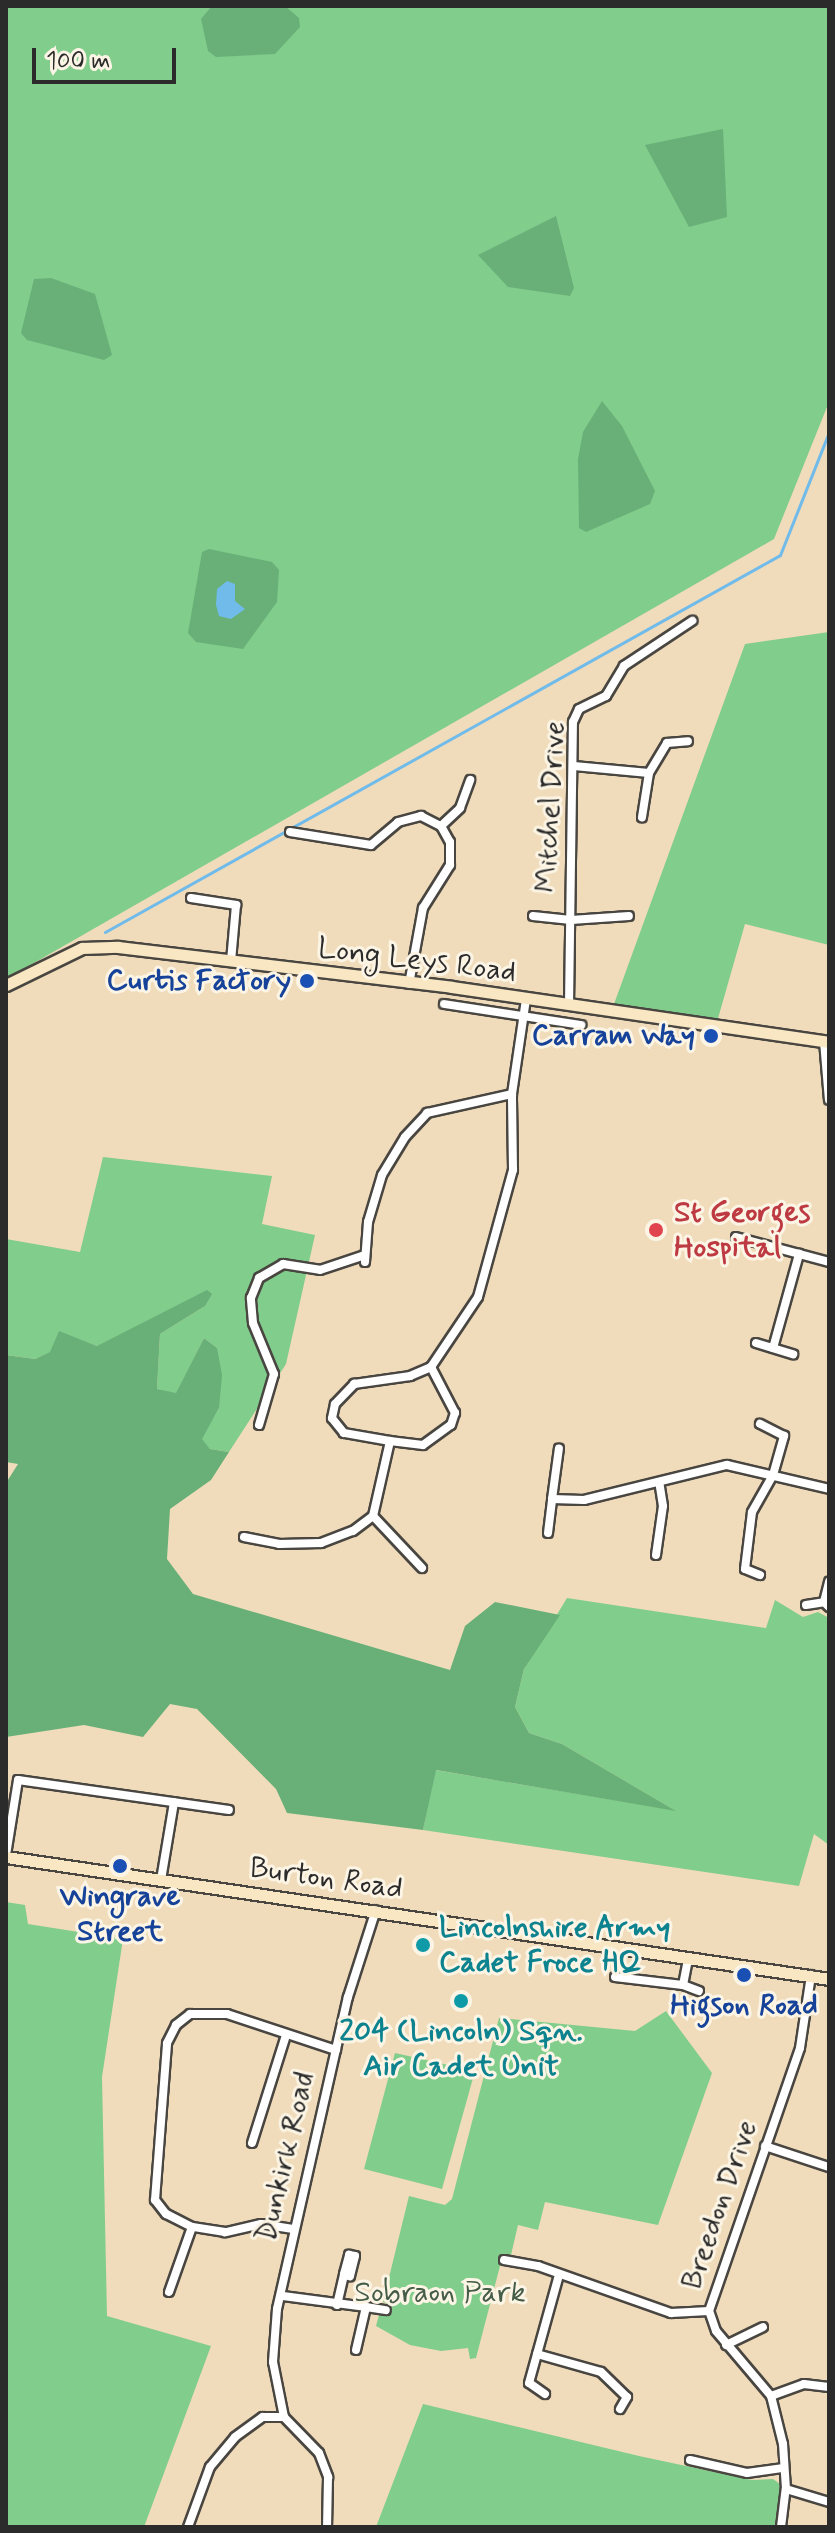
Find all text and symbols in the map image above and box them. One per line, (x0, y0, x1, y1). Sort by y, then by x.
scale bar (36, 32, 180, 82)
text: 100 m (46, 46, 110, 77)
street label: Mitchel Drive (529, 721, 573, 893)
street label: Long Leys Road (316, 931, 518, 991)
place label: Curtis Factory (109, 963, 291, 999)
marker: Curtis Factory (298, 972, 316, 990)
place label: Carram Way (528, 1018, 695, 1054)
marker: Carram Way (702, 1027, 720, 1045)
place label: St Georges Hospital (674, 1195, 811, 1266)
marker: St Georges Hospital (645, 1219, 667, 1241)
street label: Burton Road (247, 1850, 405, 1908)
marker: Wingrave Street (111, 1857, 129, 1875)
place label: Wingrave Street (60, 1879, 180, 1950)
place label: Lincolnshire Army Cadet Froce HQ (439, 1910, 670, 1980)
marker: Lincolnshire Army Cadet Froce HQ (414, 1936, 432, 1954)
marker: Higson Road (735, 1966, 753, 1984)
place label: Higson Road (670, 1988, 818, 2024)
marker: 204 (Lincoln) Sqn. Air Cadet Unit (452, 1992, 470, 2010)
place label: 204 (Lincoln) Sqn. Air Cadet Unit (339, 2014, 583, 2084)
street label: Dunkirk Road (249, 2069, 323, 2245)
street label: Breedon Drive (675, 2117, 765, 2293)
park label: Sobraon Park (356, 2275, 524, 2311)

